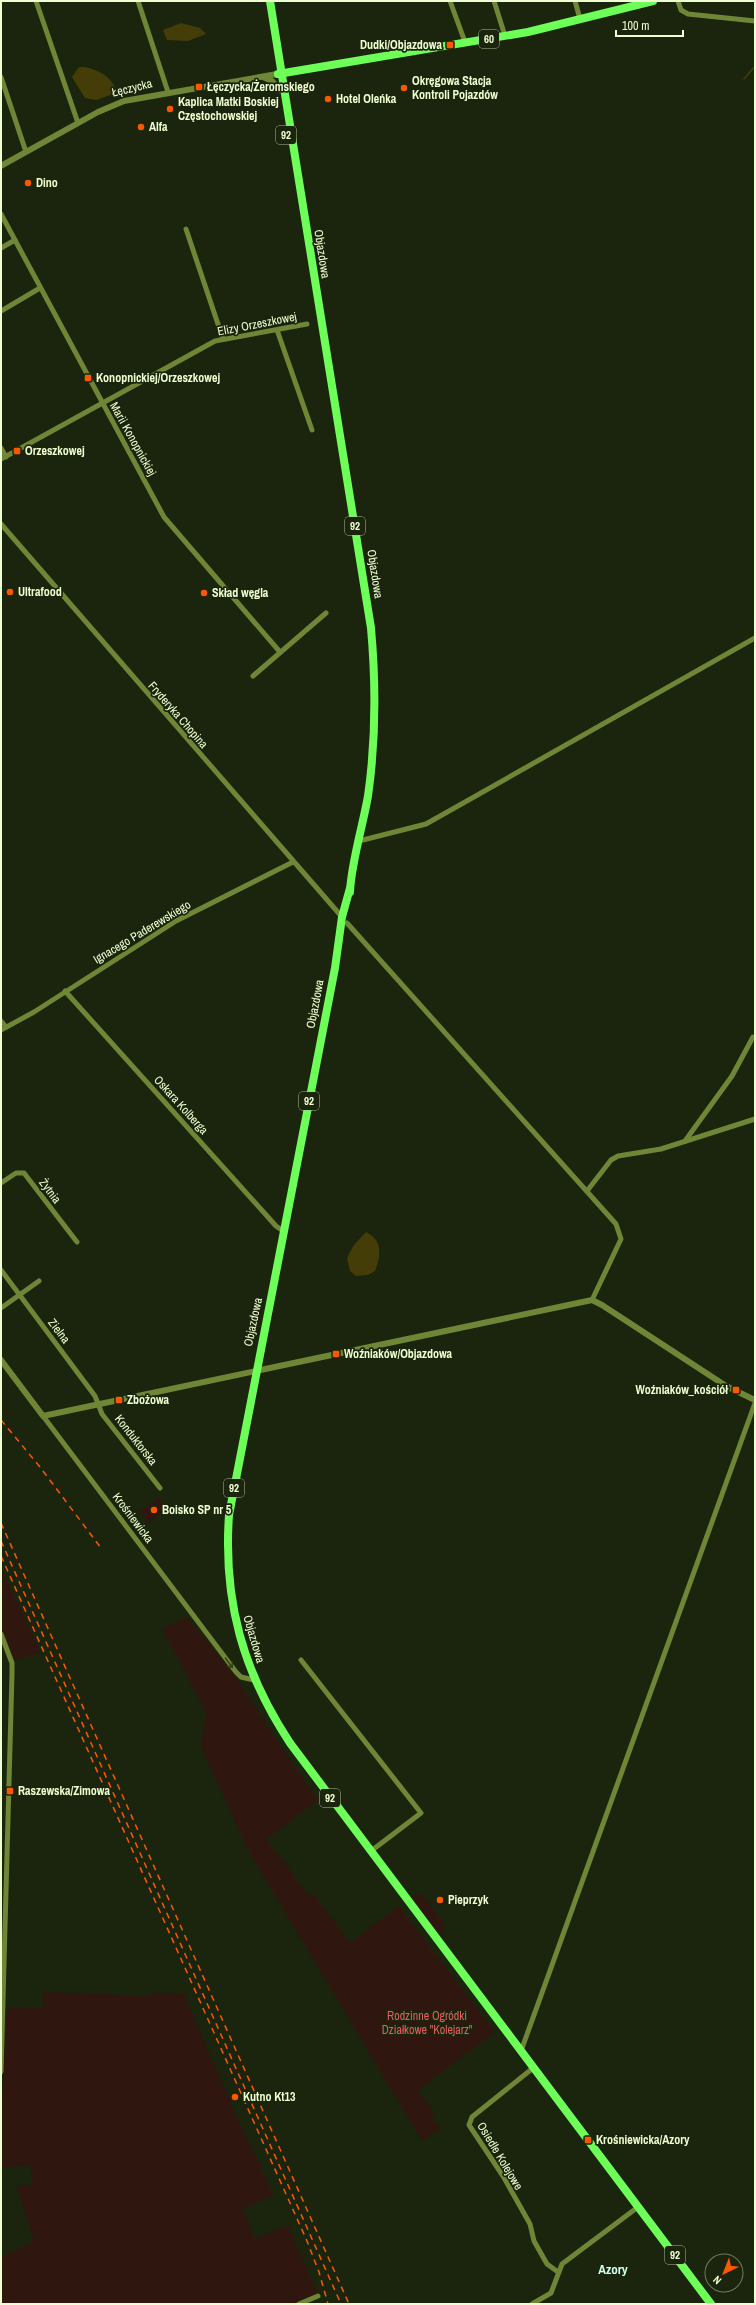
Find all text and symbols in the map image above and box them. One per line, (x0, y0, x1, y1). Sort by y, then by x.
scale bar (616, 12, 683, 38)
text: 100 m (622, 18, 649, 34)
road number: 60 (479, 30, 499, 48)
place label: Dudki/Objazdowa (360, 37, 443, 53)
marker: Dudki/Objazdowa (445, 40, 455, 50)
place label: Okręgowa Stacja Kontroli Pojazdów (412, 73, 498, 103)
street label: Łęczycka (110, 75, 154, 101)
place label: Łęczycka/Żeromskiego (207, 79, 315, 95)
marker: Łęczycka/Żeromskiego (194, 82, 204, 92)
marker: Okręgowa Stacja Kontroli Pojazdów (399, 83, 409, 93)
place label: Hotel Oleńka (336, 91, 397, 107)
place label: Kaplica Matki Boskiej Częstochowskiej (178, 94, 279, 124)
marker: Hotel Oleńka (323, 94, 333, 104)
marker: Kaplica Matki Boskiej Częstochowskiej (165, 104, 175, 114)
place label: Alfa (149, 119, 168, 135)
marker: Alfa (136, 122, 146, 132)
road number: 92 (276, 126, 296, 144)
place label: Dino (36, 175, 58, 191)
marker: Dino (23, 178, 33, 188)
street label: Objazdowa (310, 228, 334, 280)
street label: Elizy Orzeszkowej (216, 308, 298, 340)
place label: Konopnickiej/Orzeszkowej (96, 370, 220, 386)
marker: Konopnickiej/Orzeszkowej (83, 373, 93, 383)
street label: Marii Konopnickiej (106, 399, 160, 479)
place label: Orzeszkowej (25, 443, 85, 459)
marker: Orzeszkowej (12, 446, 22, 456)
road number: 92 (345, 517, 365, 535)
street label: Objazdowa (363, 548, 387, 600)
place label: Ultrafood (18, 584, 62, 600)
place label: Skład węgla (212, 585, 269, 601)
marker: Ultrafood (5, 587, 15, 597)
marker: Skład węgla (199, 588, 209, 598)
street label: Fryderyka Chopina (145, 678, 212, 752)
street label: Ignacego Paderewskiego (90, 897, 194, 967)
street label: Objazdowa (302, 978, 328, 1030)
street label: Oskara Kolberga (150, 1072, 212, 1138)
road number: 92 (299, 1092, 319, 1110)
street label: Żytnia (35, 1175, 65, 1207)
street label: Objazdowa (240, 1296, 266, 1348)
street label: Zielna (44, 1315, 74, 1347)
place label: Woźniaków/Objazdowa (344, 1346, 453, 1362)
marker: Woźniaków/Objazdowa (331, 1349, 341, 1359)
place label: Woźniaków_kościół (636, 1382, 729, 1398)
marker: Woźniaków_kościół (731, 1385, 741, 1395)
place label: Zbożowa (127, 1392, 170, 1408)
marker: Zbożowa (114, 1395, 124, 1405)
street label: Konduktorska (111, 1411, 161, 1469)
road number: 92 (224, 1479, 244, 1497)
street label: Krośniewicka (109, 1490, 157, 1547)
place label: Boisko SP nr 5 (162, 1502, 232, 1518)
marker: Boisko SP nr 5 (149, 1505, 159, 1515)
street label: Objazdowa (240, 1613, 269, 1665)
one-way arrow (225, 1657, 233, 1668)
place label: Raszewska/Zimowa (18, 1783, 110, 1799)
marker: Raszewska/Zimowa (5, 1786, 15, 1796)
road number: 92 (320, 1789, 340, 1807)
place label: Pieprzyk (448, 1892, 489, 1908)
marker: Pieprzyk (435, 1895, 445, 1905)
park label: Rodzinne Ogródki Działkowe "Kolejarz" (382, 2008, 473, 2038)
place label: Kutno Kt13 (243, 2089, 296, 2105)
marker: Kutno Kt13 (230, 2092, 240, 2102)
street label: Osiedle Kolejowe (473, 2119, 527, 2193)
place label: Krośniewicka/Azory (596, 2132, 690, 2148)
marker: Krośniewicka/Azory (583, 2135, 593, 2145)
road number: 92 (665, 2246, 685, 2264)
north arrow (704, 2253, 744, 2293)
district label: Azory (598, 2261, 628, 2278)
text: N (710, 2273, 724, 2288)

